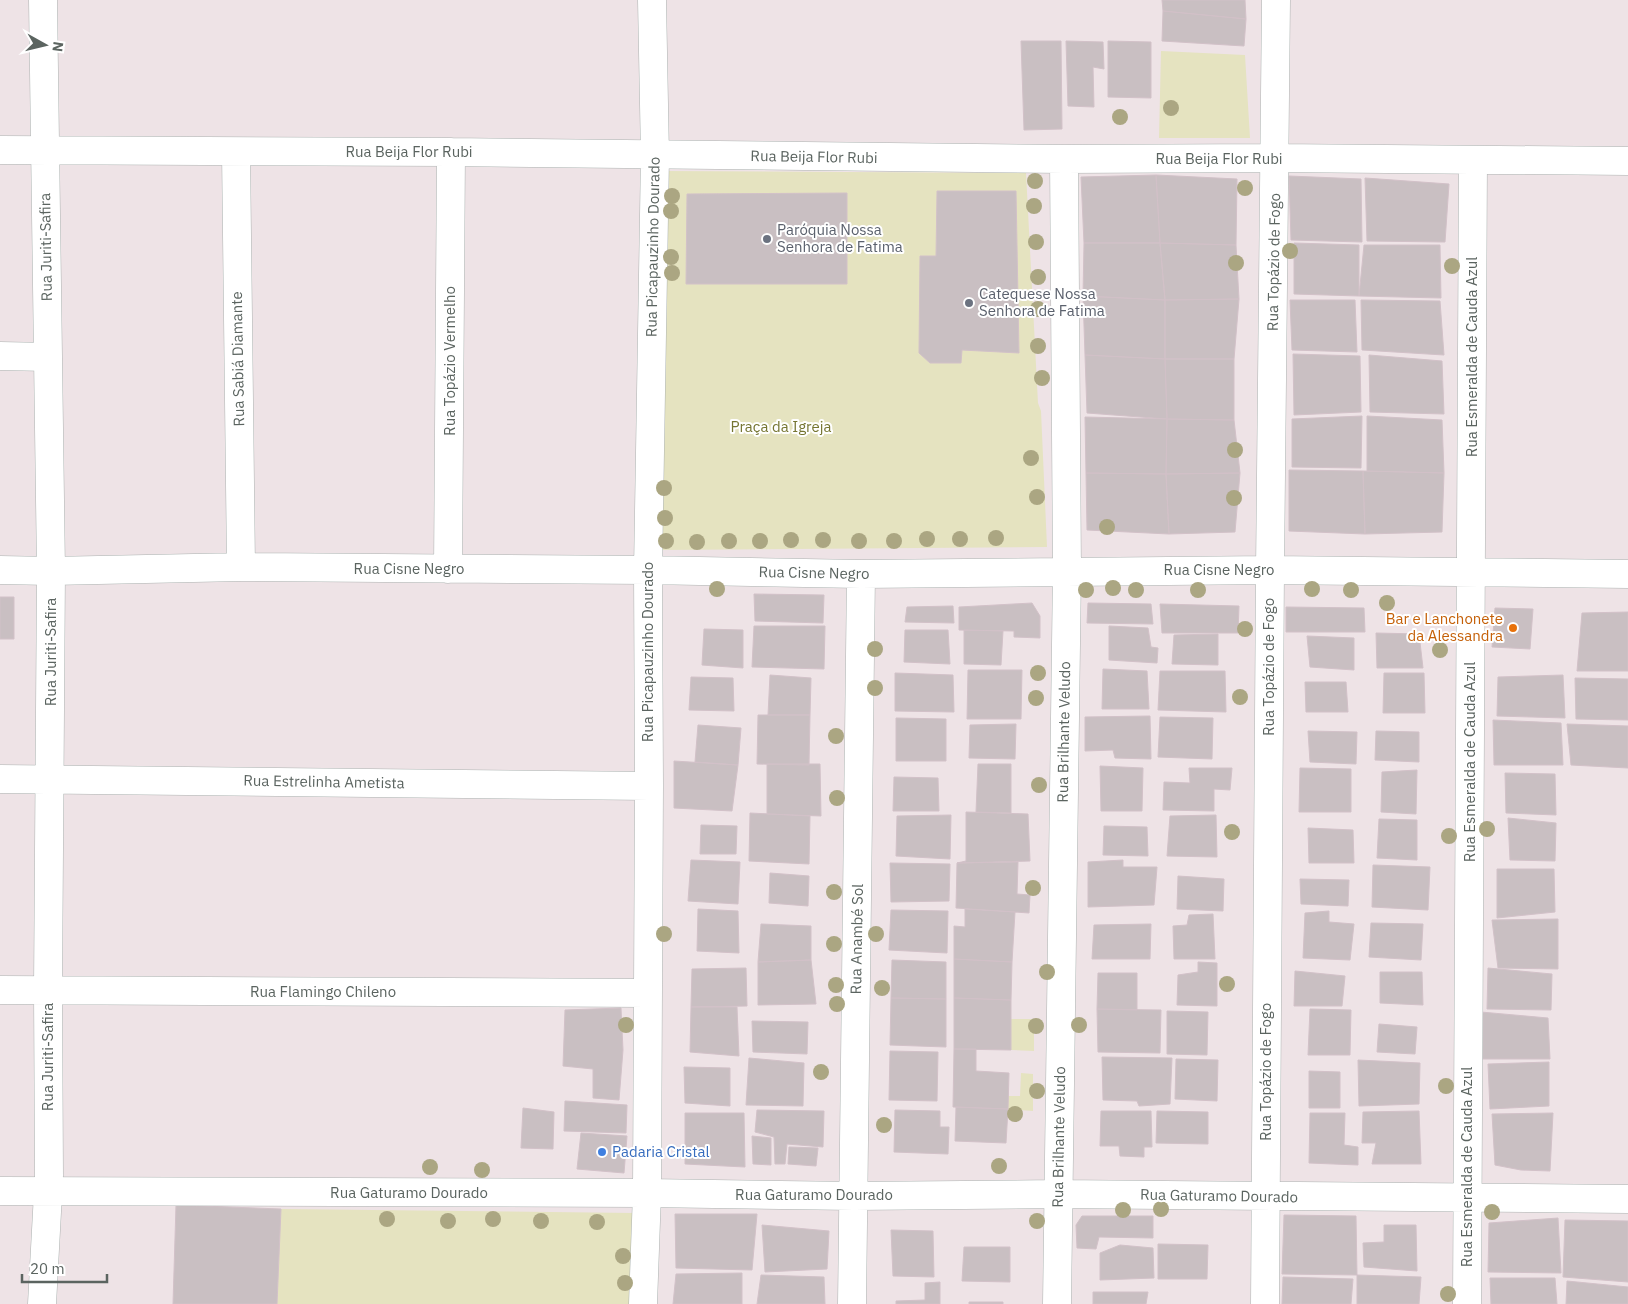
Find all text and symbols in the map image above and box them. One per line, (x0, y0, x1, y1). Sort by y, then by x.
north arrow (20, 20, 70, 70)
text: N (48, 41, 67, 53)
street label: Rua Beija Flor Rubi (345, 142, 473, 161)
street label: Rua Beija Flor Rubi (750, 146, 878, 167)
street label: Rua Beija Flor Rubi (1155, 149, 1283, 168)
street label: Rua Picapauzinho Dourado (641, 157, 664, 337)
street label: Rua Juriti-Safira (35, 193, 56, 301)
street label: Rua Topázio de Fogo (1263, 193, 1284, 331)
place label: Paróquia Nossa Senhora de Fatima (777, 220, 903, 256)
marker: Paróquia Nossa Senhora de Fatima (761, 233, 773, 245)
street label: Rua Esmeralda de Cauda Azul (1462, 257, 1481, 457)
place label: Catequese Nossa Senhora de Fatima (979, 284, 1105, 320)
street label: Rua Topázio Vermelho (440, 286, 459, 436)
street label: Rua Sabiá Diamante (227, 291, 248, 427)
marker: Catequese Nossa Senhora de Fatima (963, 297, 975, 309)
park label: Praça da Igreja (730, 417, 832, 436)
street label: Rua Cisne Negro (354, 559, 464, 578)
street label: Rua Cisne Negro (1164, 560, 1274, 579)
street label: Rua Picapauzinho Dourado (638, 562, 657, 742)
street label: Rua Cisne Negro (758, 562, 870, 583)
street label: Rua Juriti-Safira (41, 598, 60, 706)
street label: Rua Topázio de Fogo (1259, 598, 1278, 736)
place label: Bar e Lanchonete da Alessandra (1386, 609, 1503, 645)
marker: Bar e Lanchonete da Alessandra (1507, 622, 1519, 634)
street label: Rua Brilhante Veludo (1053, 661, 1074, 803)
street label: Rua Esmeralda de Cauda Azul (1460, 662, 1479, 862)
street label: Rua Estrelinha Ametista (243, 771, 405, 792)
street label: Rua Anambé Sol (846, 884, 867, 994)
street label: Rua Flamingo Chileno (250, 982, 396, 1001)
street label: Rua Juriti-Safira (38, 1003, 57, 1111)
street label: Rua Topázio de Fogo (1256, 1003, 1275, 1141)
street label: Rua Brilhante Veludo (1048, 1066, 1069, 1208)
street label: Rua Esmeralda de Cauda Azul (1457, 1067, 1476, 1267)
place label: Padaria Cristal (612, 1142, 710, 1161)
marker: Padaria Cristal (596, 1146, 608, 1158)
street label: Rua Gaturamo Dourado (330, 1183, 488, 1202)
street label: Rua Gaturamo Dourado (735, 1185, 893, 1204)
street label: Rua Gaturamo Dourado (1140, 1185, 1298, 1206)
scale bar (22, 1252, 108, 1284)
text: 20 m (30, 1259, 65, 1278)

